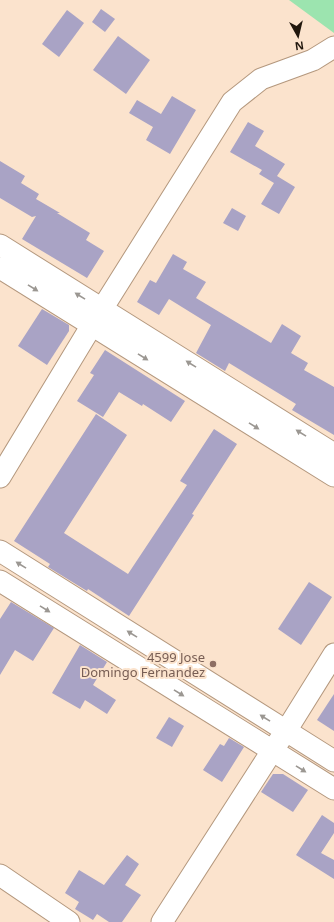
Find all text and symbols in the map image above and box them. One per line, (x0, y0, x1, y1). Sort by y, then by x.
north arrow (278, 16, 318, 56)
text: N (294, 38, 305, 54)
one-way arrow (27, 285, 39, 292)
one-way arrow (74, 292, 86, 299)
one-way arrow (138, 353, 149, 361)
one-way arrow (185, 361, 197, 368)
one-way arrow (248, 422, 260, 429)
one-way arrow (296, 429, 306, 437)
one-way arrow (16, 561, 27, 569)
one-way arrow (39, 606, 51, 613)
one-way arrow (126, 630, 137, 638)
place label: 4599 Jose Domingo Fernandez (81, 648, 205, 681)
marker: 4599 Jose Domingo Fernandez (208, 659, 218, 669)
one-way arrow (173, 689, 185, 696)
one-way arrow (260, 714, 270, 722)
one-way arrow (296, 765, 306, 773)

